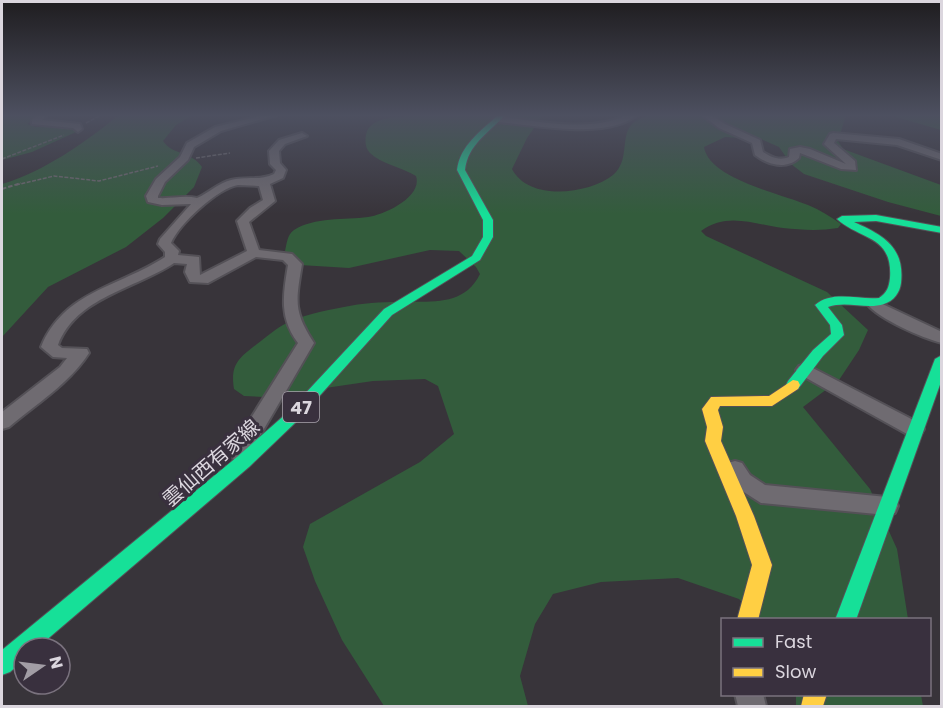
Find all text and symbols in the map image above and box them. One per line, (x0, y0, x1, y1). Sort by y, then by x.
road number: 47 (283, 392, 319, 422)
street label: 雲仙西有家線 (157, 413, 265, 513)
legend (721, 618, 931, 696)
text: Fast (775, 629, 812, 654)
north arrow (12, 636, 72, 696)
text: N (43, 654, 69, 671)
text: Slow (775, 659, 817, 684)

